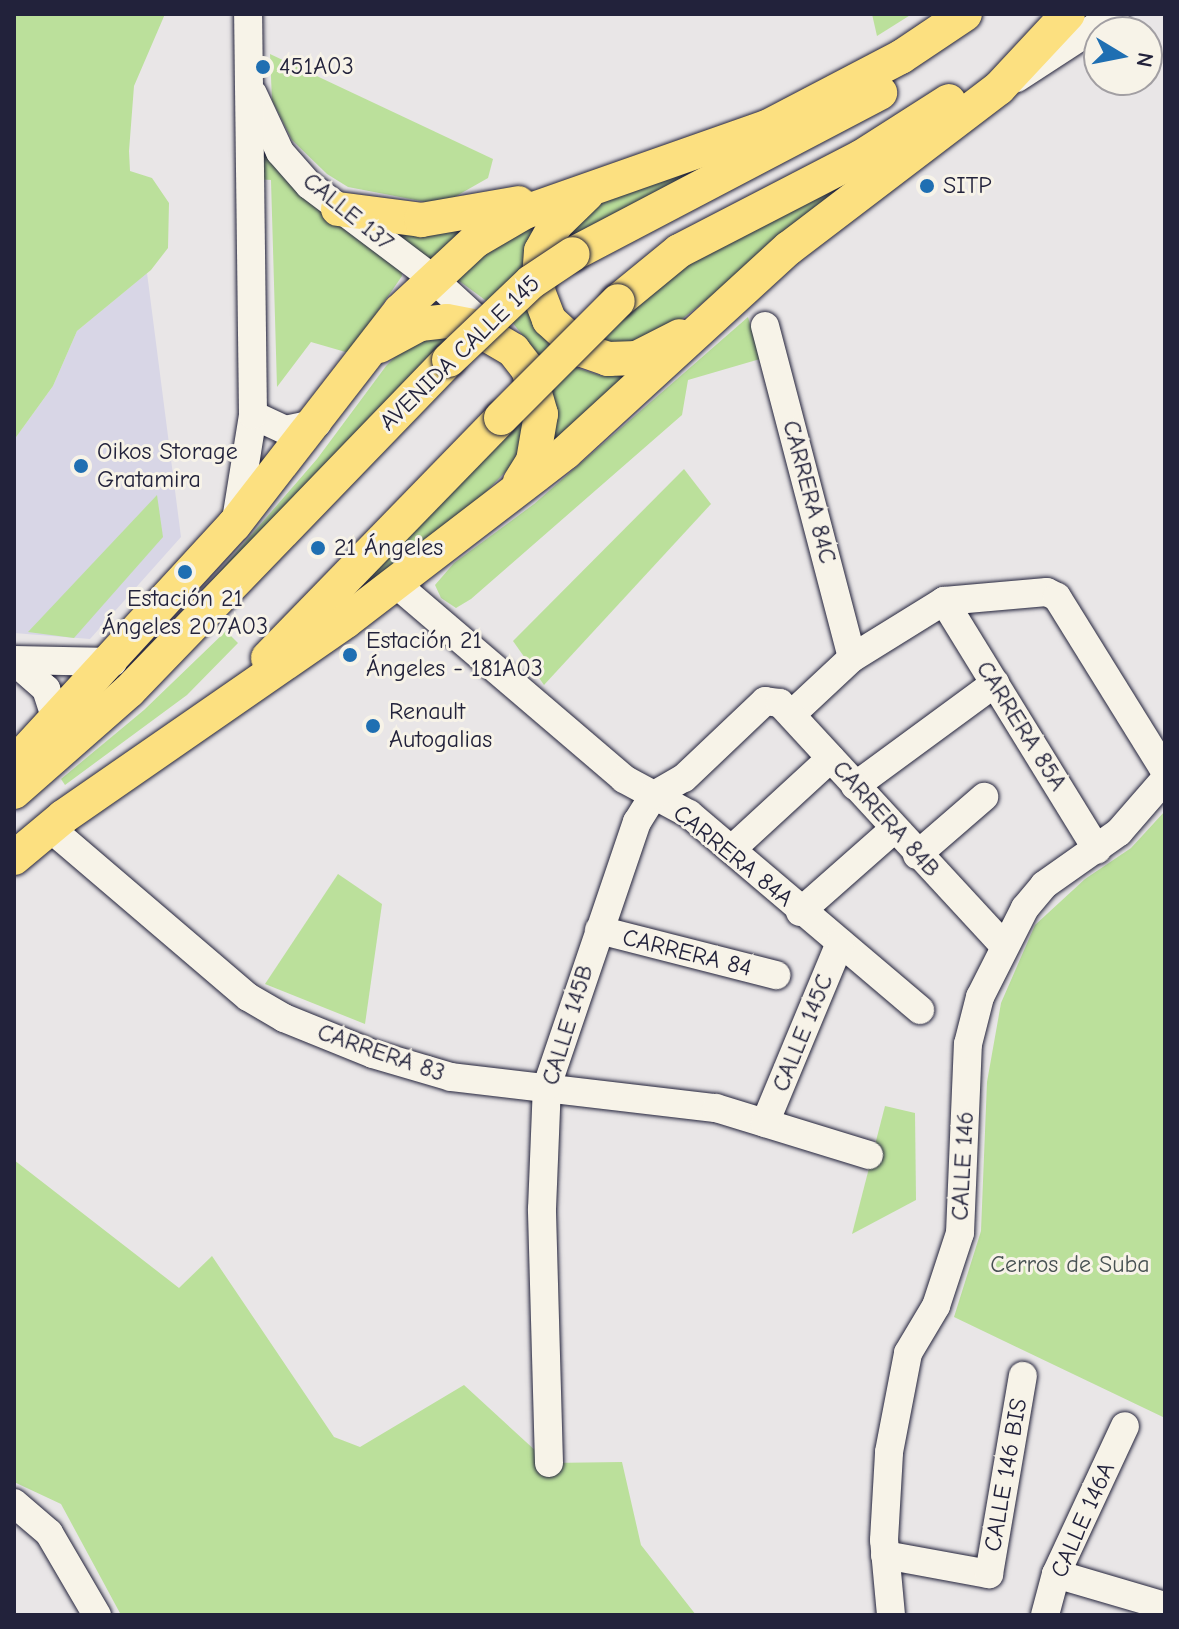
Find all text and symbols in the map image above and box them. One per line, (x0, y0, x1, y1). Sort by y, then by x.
north arrow (1083, 16, 1163, 96)
text: N (1131, 50, 1159, 69)
place label: 451A03 (279, 53, 354, 81)
marker: 451A03 (254, 58, 272, 76)
street label: CALLE 137 (297, 167, 399, 257)
place label: SITP (943, 172, 992, 200)
marker: SITP (918, 177, 936, 195)
street label: AVENIDA CALLE 145 (374, 269, 546, 437)
street label: CARRERA 84C (776, 417, 842, 567)
place label: Oikos Storage Gratamira (97, 438, 238, 494)
marker: Oikos Storage Gratamira (72, 457, 90, 475)
place label: 21 Ángeles (334, 534, 443, 562)
marker: 21 Ángeles (309, 539, 327, 557)
marker: Estación 21 Ángeles 207A03 (176, 563, 194, 581)
place label: Estación 21 Ángeles 207A03 (102, 585, 268, 641)
place label: Estación 21 Ángeles - 181A03 (366, 627, 543, 683)
marker: Estación 21 Ángeles - 181A03 (341, 646, 359, 664)
street label: CARRERA 85A (970, 656, 1072, 796)
place label: Renault Autogalias (389, 698, 492, 754)
marker: Renault Autogalias (364, 717, 382, 735)
street label: CARRERA 84B (826, 755, 946, 883)
street label: CARRERA 84A (667, 799, 799, 913)
street label: CARRERA 84 (619, 923, 755, 983)
street label: CALLE 145B (536, 961, 600, 1089)
street label: CALLE 145C (766, 970, 840, 1096)
street label: CARRERA 83 (314, 1018, 448, 1088)
street label: CALLE 146 (946, 1111, 980, 1221)
park label: Cerros de Suba (990, 1251, 1150, 1279)
street label: CALLE 146 BIS (978, 1396, 1034, 1554)
street label: CALLE 146A (1045, 1458, 1121, 1582)

